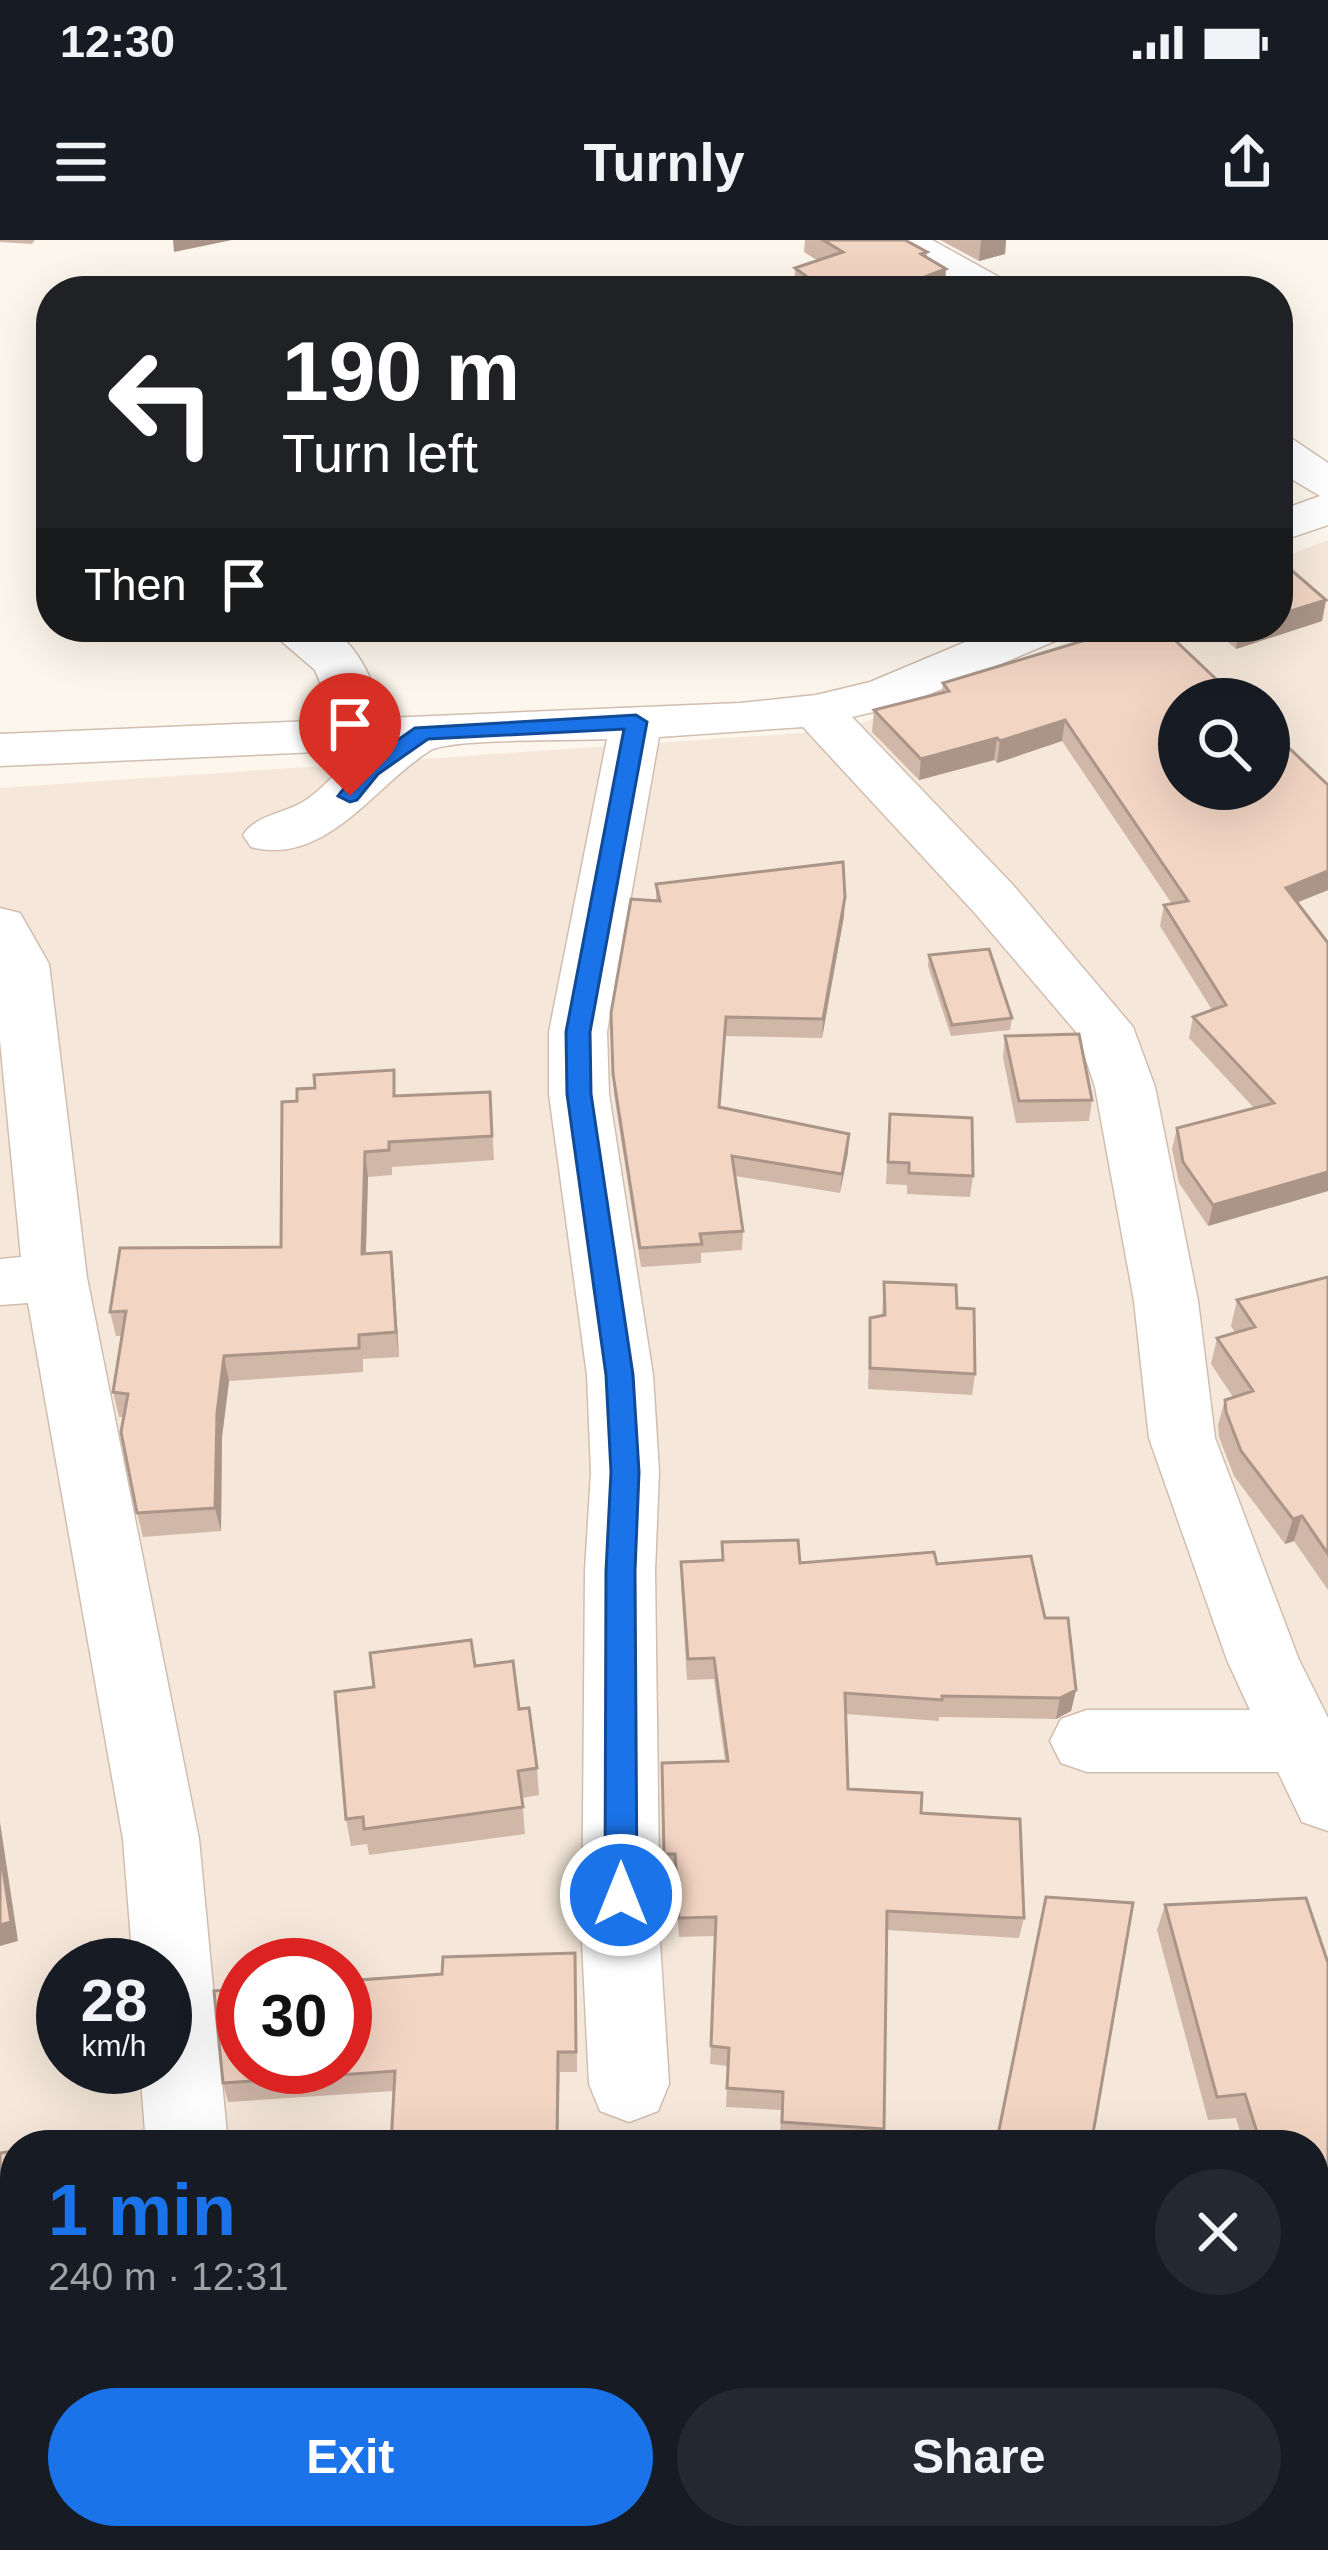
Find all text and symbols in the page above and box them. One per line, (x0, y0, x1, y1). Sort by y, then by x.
text: 12:30 (60, 16, 175, 67)
icon: menu (48, 129, 114, 195)
icon: share (1214, 129, 1280, 195)
text: Turnly (584, 132, 745, 192)
icon: left (84, 324, 240, 480)
text: 190 m (282, 324, 520, 418)
text: Turn left (282, 423, 478, 483)
icon: arrive (211, 552, 277, 618)
text: Then (84, 559, 187, 610)
pin (299, 673, 401, 796)
map controls (1158, 678, 1290, 810)
button: search (1158, 678, 1290, 810)
icon: arrive (317, 691, 383, 757)
position arrow (558, 1832, 684, 1958)
speed limit sign: 30 (216, 1938, 372, 2094)
text: 28 (81, 1967, 147, 2034)
text: km/h (81, 2029, 147, 2062)
button: close (1155, 2169, 1281, 2295)
text: 1 min (48, 2170, 236, 2250)
text: 240 m · 12:31 (48, 2255, 289, 2298)
button: Exit (48, 2388, 653, 2526)
button: Share (677, 2388, 1281, 2526)

